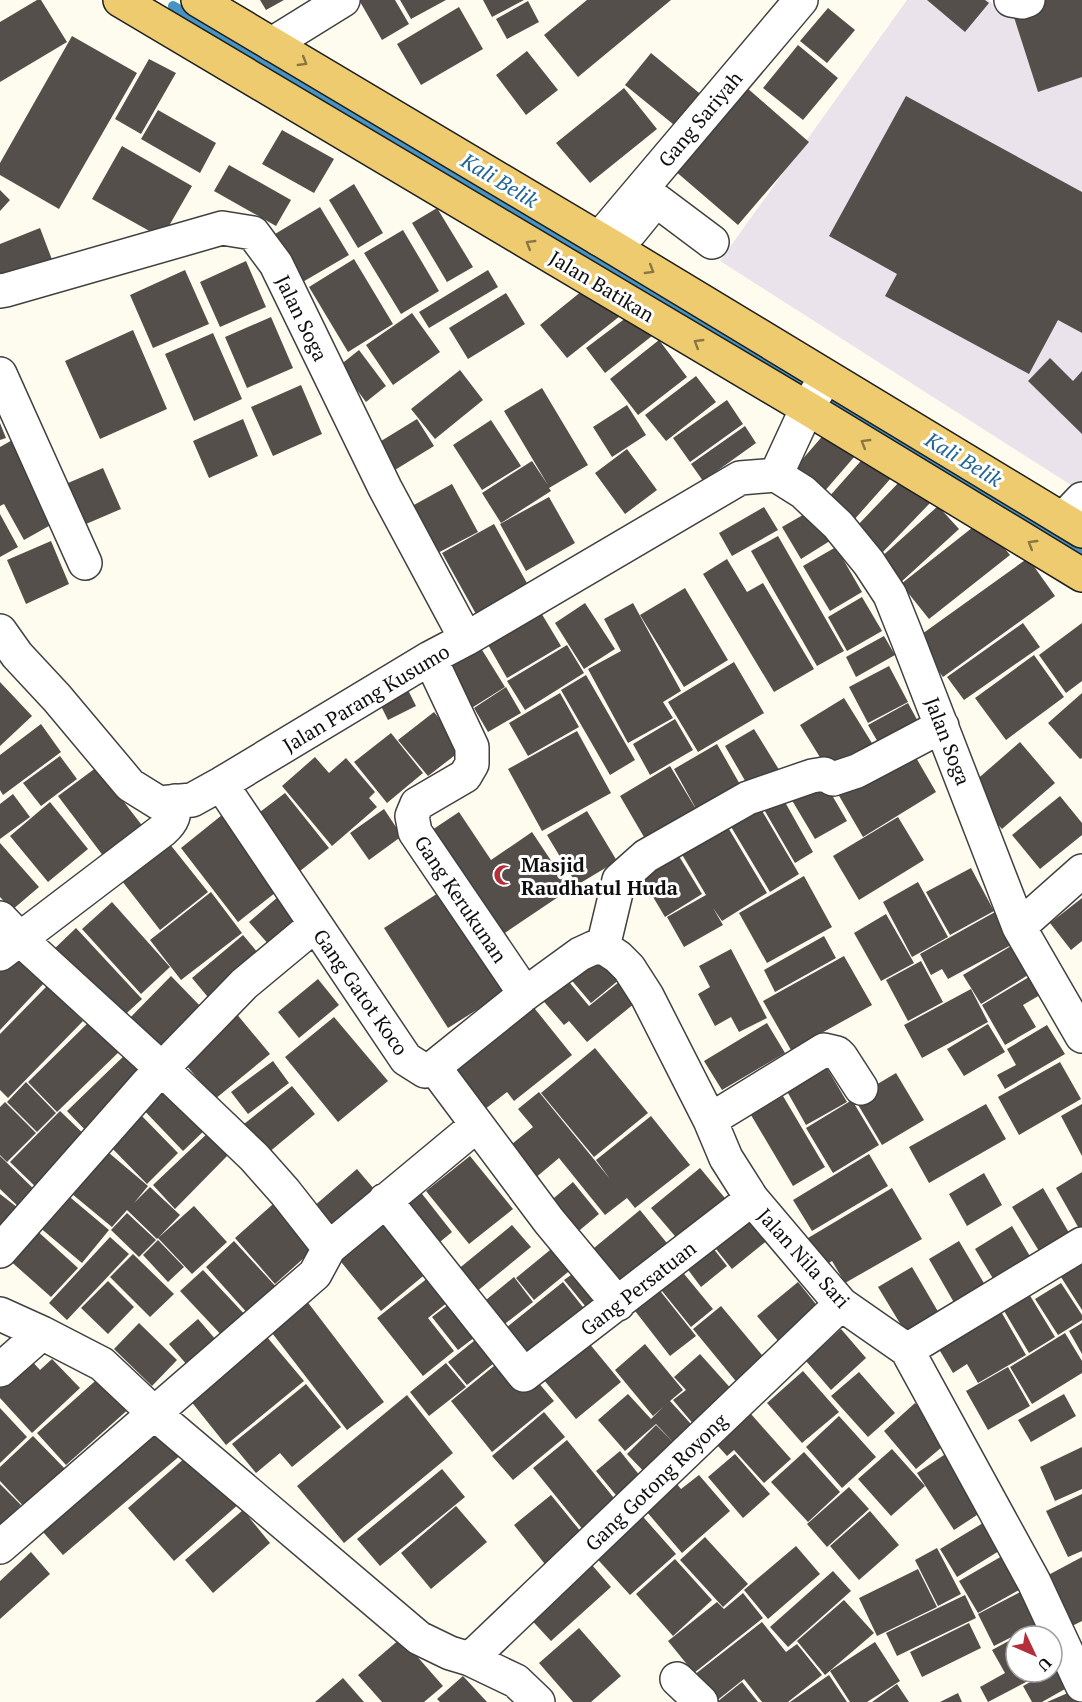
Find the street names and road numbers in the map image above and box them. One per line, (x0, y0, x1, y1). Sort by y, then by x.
street label: Gang Sariyah (652, 65, 748, 173)
street label: Jalan Batikan (545, 244, 660, 328)
street label: Jalan Soga (270, 271, 334, 365)
street label: Jalan Parang Kusumo (278, 638, 454, 758)
street label: Jalan Soga (919, 693, 977, 789)
street label: Gang Kerukunan (408, 830, 514, 968)
street label: Gang Gatot Koco (307, 923, 415, 1061)
street label: Jalan Nila Sari (752, 1202, 856, 1314)
street label: Gang Persatuan (575, 1234, 701, 1342)
street label: Gang Gotong Royong (579, 1407, 733, 1557)

